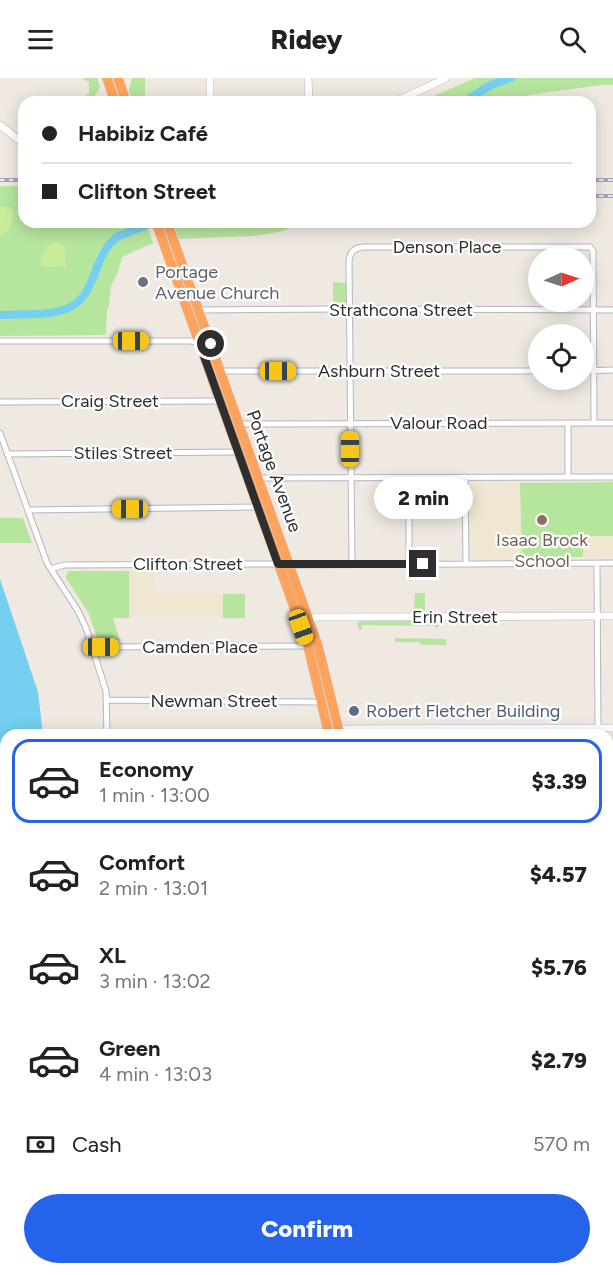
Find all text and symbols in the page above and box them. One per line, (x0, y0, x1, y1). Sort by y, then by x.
icon: menu (24, 23, 57, 56)
text: Ridey (271, 23, 342, 56)
icon: search (556, 23, 589, 56)
text: Habibiz Café (78, 120, 208, 147)
text: Clifton Street (78, 178, 217, 205)
street label: Denson Place (393, 236, 502, 258)
north arrow (528, 246, 594, 312)
map controls (528, 246, 594, 390)
place label: Portage Avenue Church (155, 261, 279, 304)
marker: Portage Avenue Church (136, 275, 150, 289)
street label: Strathcona Street (329, 299, 473, 321)
button: locate (528, 324, 594, 390)
route start (197, 330, 224, 357)
car (113, 332, 149, 350)
street label: Ashburn Street (318, 360, 440, 382)
car (260, 362, 296, 380)
street label: Craig Street (61, 390, 159, 412)
street label: Portage Avenue (242, 407, 306, 535)
street label: Valour Road (390, 412, 488, 434)
car (341, 431, 359, 467)
street label: Stiles Street (73, 442, 173, 464)
callout: 2 min (374, 477, 472, 519)
text: 2 min (398, 486, 449, 510)
car (112, 500, 148, 518)
marker: Isaac Brock School (535, 513, 549, 527)
place label: Isaac Brock School (496, 529, 588, 572)
route end (409, 550, 436, 577)
street label: Clifton Street (133, 553, 243, 575)
street label: Erin Street (412, 606, 498, 628)
car (286, 607, 316, 647)
street label: Camden Place (142, 636, 258, 658)
car (83, 638, 119, 656)
street label: Newman Street (150, 690, 278, 712)
place label: Robert Fletcher Building (366, 700, 560, 722)
marker: Robert Fletcher Building (347, 704, 361, 718)
icon: car (27, 754, 81, 808)
text: Economy (99, 756, 194, 783)
text: $3.39 (531, 768, 587, 795)
text: 1 min · 13:00 (99, 783, 210, 807)
icon: car (27, 847, 81, 901)
text: Comfort (99, 849, 185, 876)
text: $4.57 (530, 861, 587, 888)
text: 2 min · 13:01 (99, 876, 208, 900)
icon: car (27, 940, 81, 994)
text: XL (99, 942, 126, 969)
text: $5.76 (531, 954, 587, 981)
text: 3 min · 13:02 (99, 969, 211, 993)
icon: car (27, 1033, 81, 1087)
text: Green (99, 1035, 161, 1062)
text: $2.79 (531, 1047, 587, 1074)
text: 4 min · 13:03 (99, 1062, 212, 1086)
icon: cash (24, 1128, 57, 1161)
text: Cash (72, 1131, 122, 1158)
text: 570 m (533, 1132, 590, 1156)
button: Confirm (24, 1194, 590, 1263)

